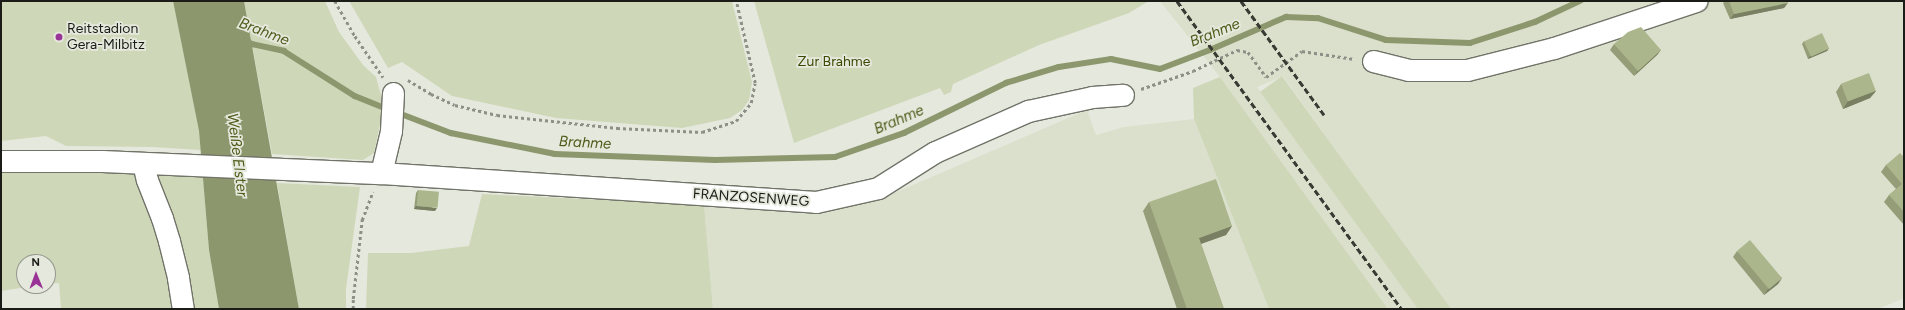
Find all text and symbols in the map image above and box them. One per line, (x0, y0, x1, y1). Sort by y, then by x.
water label: Brahme (236, 14, 292, 50)
water label: Brahme (1187, 15, 1243, 51)
place label: Reitstadion Gera-Milbitz (67, 21, 145, 54)
marker: Reitstadion Gera-Milbitz (54, 32, 64, 42)
park label: Zur Brahme (798, 54, 870, 70)
water label: Brahme (871, 101, 927, 139)
water label: Weiße Elster (223, 112, 251, 198)
water label: Brahme (558, 133, 612, 153)
street label: FRANZOSENWEG (692, 186, 810, 210)
north arrow (16, 254, 56, 294)
text: N (31, 256, 40, 269)

